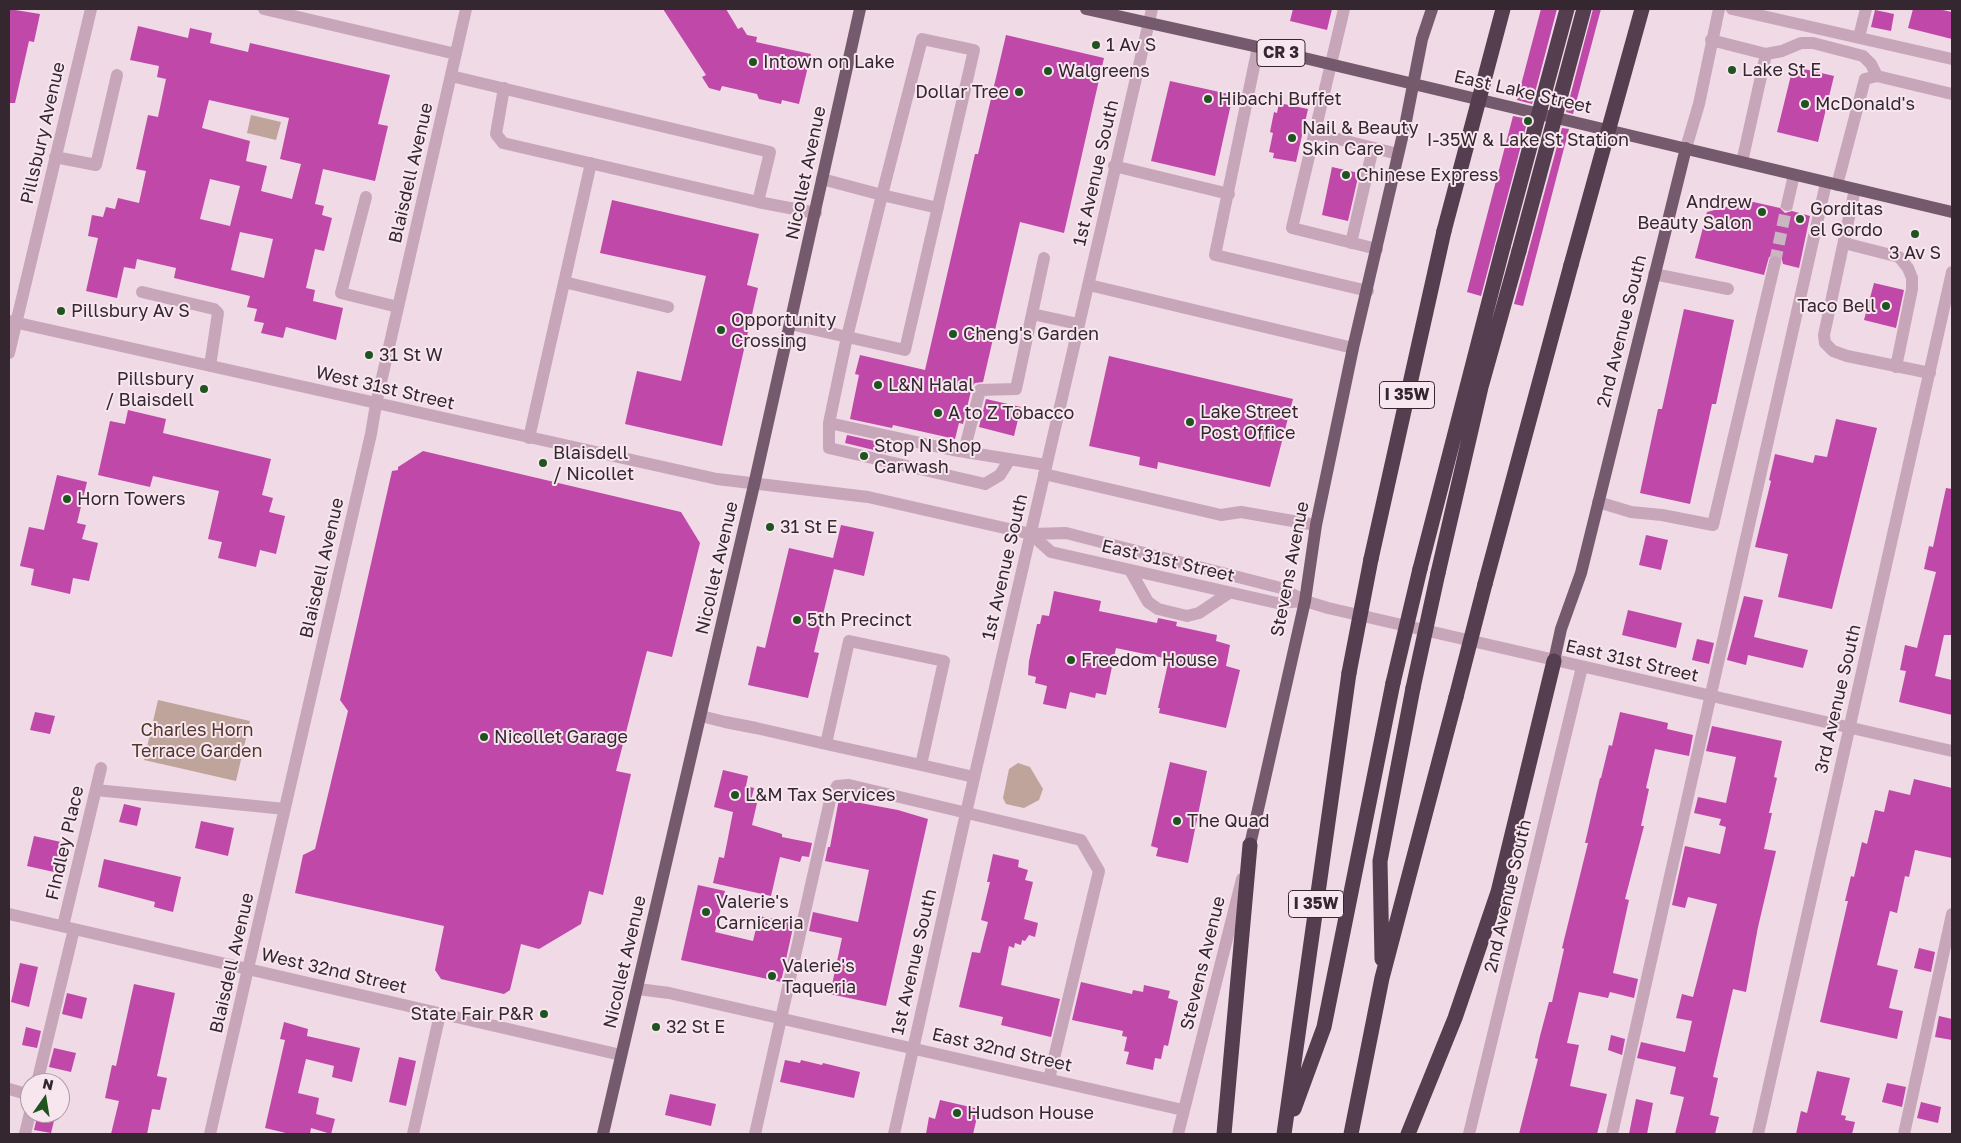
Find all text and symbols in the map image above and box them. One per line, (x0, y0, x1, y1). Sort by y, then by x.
place label: 1 Av S (1106, 34, 1156, 56)
marker: 1 Av S (1090, 39, 1102, 51)
road number: CR 3 (1257, 40, 1305, 66)
place label: Intown on Lake (763, 51, 895, 73)
marker: Intown on Lake (747, 56, 759, 68)
place label: Lake St E (1742, 59, 1821, 81)
street label: Pillsbury Avenue (16, 60, 70, 206)
place label: Walgreens (1058, 60, 1150, 82)
marker: Lake St E (1726, 64, 1738, 76)
marker: Walgreens (1042, 65, 1054, 77)
street label: East Lake Street (1452, 66, 1594, 118)
place label: Dollar Tree (915, 81, 1009, 103)
marker: Dollar Tree (1013, 86, 1025, 98)
place label: Hibachi Buffet (1218, 88, 1342, 110)
marker: Hibachi Buffet (1202, 93, 1214, 105)
place label: McDonald's (1815, 93, 1915, 115)
street label: 1st Avenue South (1069, 98, 1123, 248)
marker: McDonald's (1799, 98, 1811, 110)
street label: Blaisdell Avenue (384, 101, 438, 245)
street label: Nicollet Avenue (781, 104, 831, 242)
marker: I-35W & Lake St Station (1522, 115, 1534, 127)
place label: Nail & Beauty Skin Care (1302, 117, 1419, 160)
place label: I-35W & Lake St Station (1427, 129, 1629, 151)
marker: Nail & Beauty Skin Care (1286, 132, 1298, 144)
place label: Chinese Express (1356, 164, 1498, 186)
marker: Chinese Express (1340, 169, 1352, 181)
place label: Andrew Beauty Salon (1637, 191, 1752, 233)
place label: Gorditas el Gordo (1810, 198, 1883, 240)
marker: Andrew Beauty Salon (1756, 206, 1768, 218)
marker: Gorditas el Gordo (1794, 213, 1806, 225)
marker: 3 Av S (1909, 228, 1921, 240)
place label: 3 Av S (1889, 242, 1941, 264)
street label: 2nd Avenue South (1593, 252, 1651, 410)
place label: Taco Bell (1797, 295, 1876, 317)
place label: Pillsbury Av S (71, 300, 190, 322)
marker: Taco Bell (1880, 300, 1892, 312)
marker: Pillsbury Av S (55, 305, 67, 317)
place label: Opportunity Crossing (731, 309, 836, 352)
place label: Cheng's Garden (963, 323, 1099, 345)
marker: Opportunity Crossing (715, 324, 727, 336)
marker: Cheng's Garden (947, 328, 959, 340)
place label: 31 St W (379, 344, 443, 366)
marker: 31 St W (363, 349, 375, 361)
street label: West 31st Street (313, 362, 457, 414)
place label: Pillsbury / Blaisdell (105, 368, 194, 410)
place label: L&N Halal (888, 374, 974, 396)
marker: L&N Halal (872, 379, 884, 391)
road number: I 35W (1380, 382, 1434, 408)
marker: Pillsbury / Blaisdell (198, 383, 210, 395)
place label: Lake Street Post Office (1200, 401, 1299, 444)
place label: A to Z Tobacco (948, 402, 1074, 424)
marker: A to Z Tobacco (932, 407, 944, 419)
marker: Lake Street Post Office (1184, 416, 1196, 428)
place label: Stop N Shop Carwash (874, 435, 981, 478)
place label: Blaisdell / Nicollet (553, 442, 634, 484)
marker: Stop N Shop Carwash (858, 450, 870, 462)
marker: Blaisdell / Nicollet (537, 457, 549, 469)
place label: Horn Towers (77, 488, 186, 510)
street label: 1st Avenue South (978, 492, 1032, 642)
marker: Horn Towers (61, 493, 73, 505)
street label: Blaisdell Avenue (295, 496, 349, 640)
street label: Nicollet Avenue (691, 499, 743, 637)
street label: Stevens Avenue (1266, 500, 1314, 638)
place label: 31 St E (780, 516, 838, 538)
marker: 31 St E (764, 521, 776, 533)
street label: East 31st Street (1099, 535, 1237, 587)
place label: 5th Precinct (807, 609, 912, 631)
marker: 5th Precinct (791, 614, 803, 626)
street label: 3rd Avenue South (1810, 622, 1866, 776)
street label: East 31st Street (1563, 635, 1701, 687)
place label: Freedom House (1081, 649, 1217, 671)
marker: Freedom House (1065, 654, 1077, 666)
park label: Charles Horn Terrace Garden (131, 719, 263, 762)
place label: Nicollet Garage (494, 726, 628, 748)
marker: Nicollet Garage (478, 731, 490, 743)
street label: FIndley Place (41, 784, 89, 902)
place label: L&M Tax Services (745, 784, 896, 806)
marker: L&M Tax Services (729, 789, 741, 801)
place label: The Quad (1187, 810, 1270, 832)
marker: The Quad (1171, 815, 1183, 827)
street label: 2nd Avenue South (1480, 817, 1536, 975)
street label: 1st Avenue South (887, 887, 941, 1037)
street label: Blaisdell Avenue (205, 891, 259, 1035)
place label: Valerie's Carniceria (716, 891, 804, 934)
road number: I 35W (1288, 891, 1344, 918)
street label: Nicollet Avenue (599, 893, 651, 1031)
street label: Stevens Avenue (1176, 894, 1230, 1032)
marker: Valerie's Carniceria (700, 906, 712, 918)
street label: West 32nd Street (259, 944, 409, 998)
place label: Valerie's Taqueria (782, 955, 856, 998)
marker: Valerie's Taqueria (766, 970, 778, 982)
place label: State Fair P&R (411, 1003, 534, 1025)
marker: State Fair P&R (538, 1008, 550, 1020)
place label: 32 St E (666, 1016, 725, 1038)
marker: 32 St E (650, 1021, 662, 1033)
street label: East 32nd Street (930, 1023, 1074, 1077)
north arrow (20, 1073, 70, 1123)
text: N (41, 1074, 55, 1093)
place label: Hudson House (967, 1102, 1094, 1124)
marker: Hudson House (951, 1107, 963, 1119)

